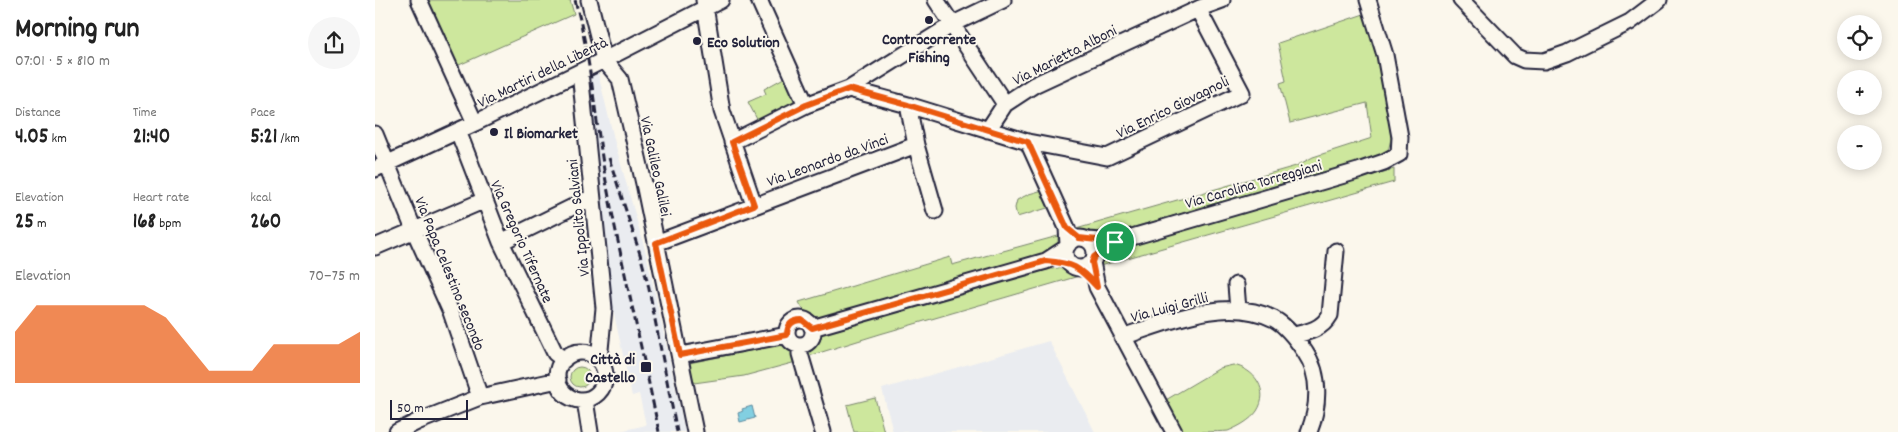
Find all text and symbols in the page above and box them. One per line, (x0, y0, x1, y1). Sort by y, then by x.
text: Morning run (15, 11, 139, 51)
marker: Controcorrente Fishing (923, 14, 935, 26)
map controls (1837, 15, 1882, 170)
button: locate (1837, 15, 1882, 60)
button: share (308, 17, 360, 69)
street label: Via Marietta Alboni (1009, 20, 1121, 92)
place label: Controcorrente Fishing (882, 29, 976, 70)
street label: Via Martiri della Libertà (474, 32, 612, 115)
place label: Eco Solution (707, 32, 780, 55)
marker: Eco Solution (691, 35, 703, 47)
text: 07:01 · 5 × 810 m (15, 50, 110, 73)
button: + (1837, 70, 1882, 115)
street label: Via Enrico Giovagnoli (1113, 71, 1234, 146)
text: Distance (15, 103, 61, 123)
text: Time (133, 103, 157, 123)
text: Pace (250, 103, 275, 123)
street label: Via Galileo Galilei (633, 114, 676, 219)
text: 4.05 (15, 123, 48, 153)
text: 21:40 (133, 123, 170, 153)
text: 5:21 (250, 123, 277, 153)
place label: Il Biomarket (504, 123, 578, 146)
button: − (1837, 125, 1882, 170)
marker: Il Biomarket (488, 126, 500, 138)
text: km (48, 129, 67, 149)
text: /km (277, 129, 300, 149)
street label: Via Leonardo da Vinci (764, 129, 892, 194)
street label: Via Carolina Torreggiani (1183, 155, 1325, 216)
street label: Via Ippolito Salviani (562, 158, 597, 278)
street label: Via Gregorio Tifernate (483, 177, 558, 307)
text: Elevation (15, 188, 64, 208)
text: Heart rate (133, 188, 189, 208)
text: kcal (250, 188, 272, 208)
street label: Via Papa Celestino secondo (407, 194, 490, 354)
text: 25 (15, 208, 34, 238)
text: 168 (133, 208, 156, 238)
text: 260 (250, 208, 281, 238)
text: m (34, 214, 47, 234)
text: bpm (156, 214, 181, 234)
pin (1094, 221, 1136, 263)
icon: arrive (1101, 228, 1129, 256)
text: Elevation (15, 265, 71, 288)
text: 70–75 m (309, 265, 360, 288)
street label: Via Luigi Grilli (1128, 287, 1211, 330)
place label: Città di Castello (585, 349, 635, 390)
marker: Città di Castello (639, 360, 653, 374)
scale bar (390, 397, 467, 420)
text: 50 m (397, 399, 424, 419)

